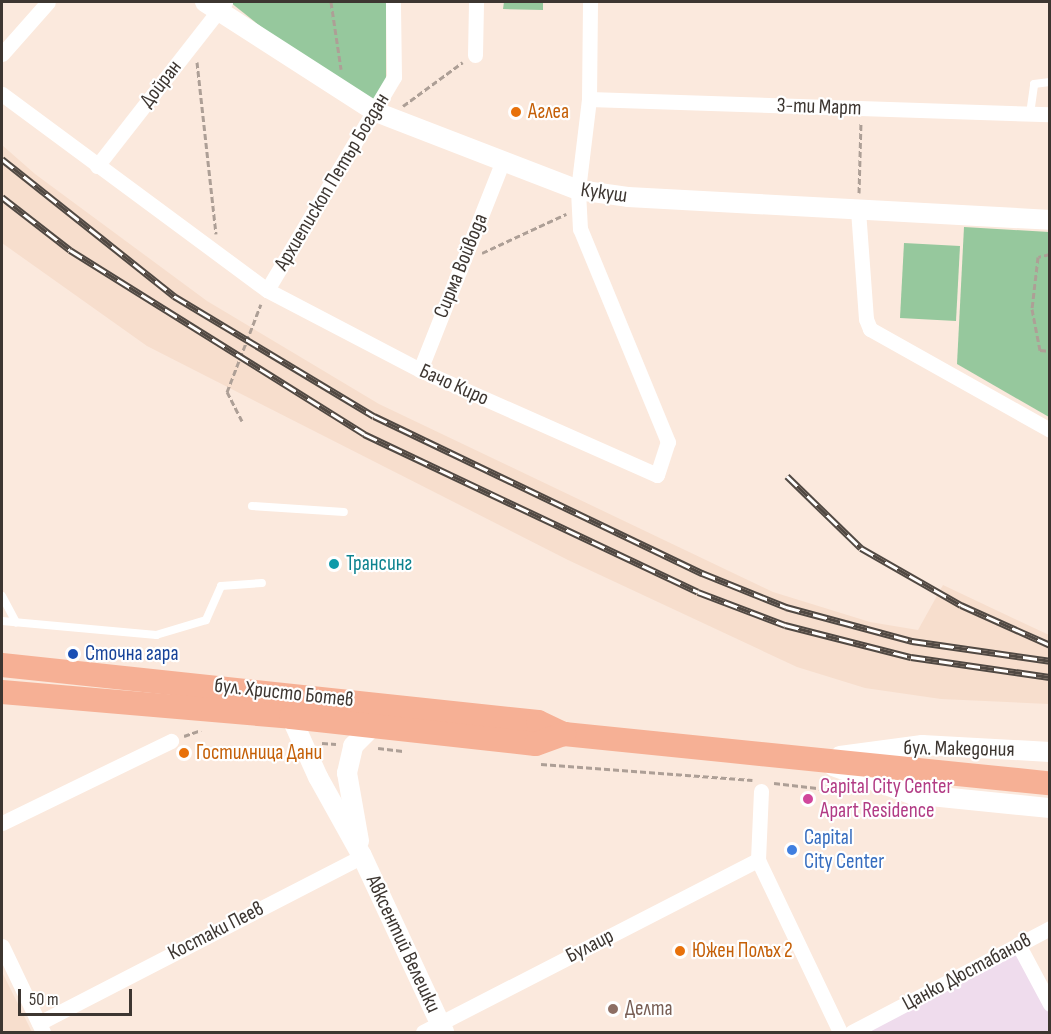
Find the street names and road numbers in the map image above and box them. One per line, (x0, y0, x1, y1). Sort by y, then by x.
street label: Дойран (135, 55, 187, 113)
street label: Архиепископ Петър Богдан (269, 89, 395, 275)
street label: 3-ти Март (776, 93, 862, 121)
street label: Кукуш (579, 177, 629, 209)
street label: Сирма Войвода (429, 210, 493, 322)
street label: Бачо Киро (415, 359, 493, 411)
street label: бул. Христо Ботев (213, 673, 355, 713)
street label: бул. Македония (903, 735, 1015, 763)
street label: Авксентий Велешки (360, 871, 446, 1017)
street label: Костаки Пеев (164, 896, 268, 966)
street label: Булаир (562, 923, 618, 969)
street label: Цанко Дюстабанов (898, 928, 1036, 1016)

